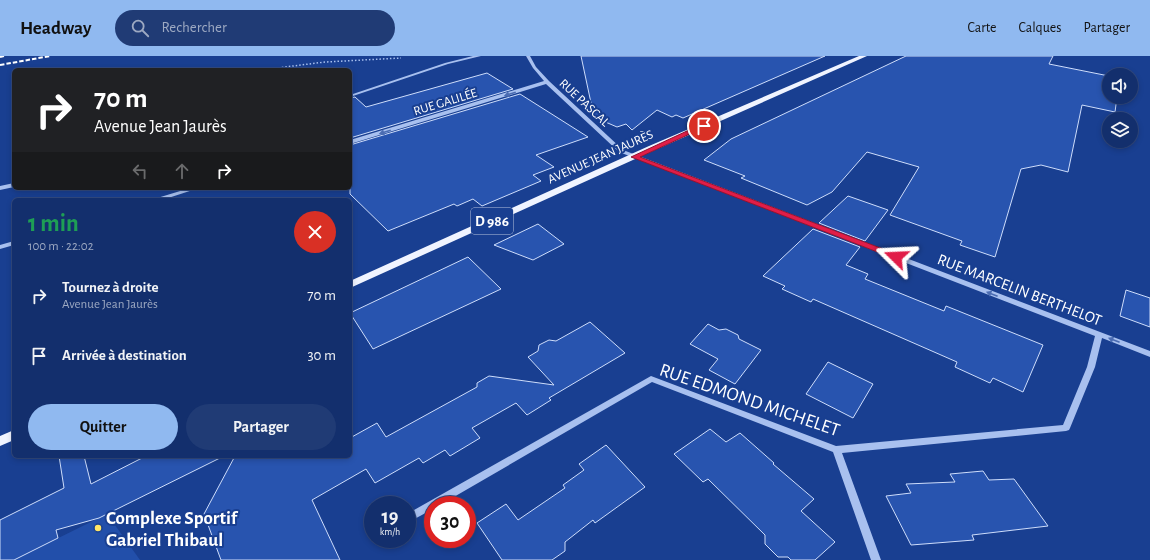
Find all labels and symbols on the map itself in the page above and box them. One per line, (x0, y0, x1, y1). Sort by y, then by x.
street label: RUE PASCAL (557, 77, 612, 130)
street label: RUE GALILÉE (412, 86, 479, 118)
one-way arrow (503, 91, 515, 97)
pin (687, 109, 721, 143)
street label: AVENUE JEAN JAURÈS (545, 127, 655, 187)
one-way arrow (379, 129, 391, 135)
road number: D 986 (471, 208, 513, 234)
position arrow (875, 236, 917, 278)
street label: RUE MARCELIN BERTHELOT (935, 251, 1104, 329)
one-way arrow (986, 290, 998, 296)
one-way arrow (1107, 337, 1119, 343)
street label: RUE EDMOND MICHELET (657, 361, 842, 440)
speed limit sign: 30 (424, 496, 476, 548)
place label: Complexe Sportif Gabriel Thibaul (106, 509, 239, 550)
marker: Complexe Sportif Gabriel Thibaul (93, 523, 103, 533)

